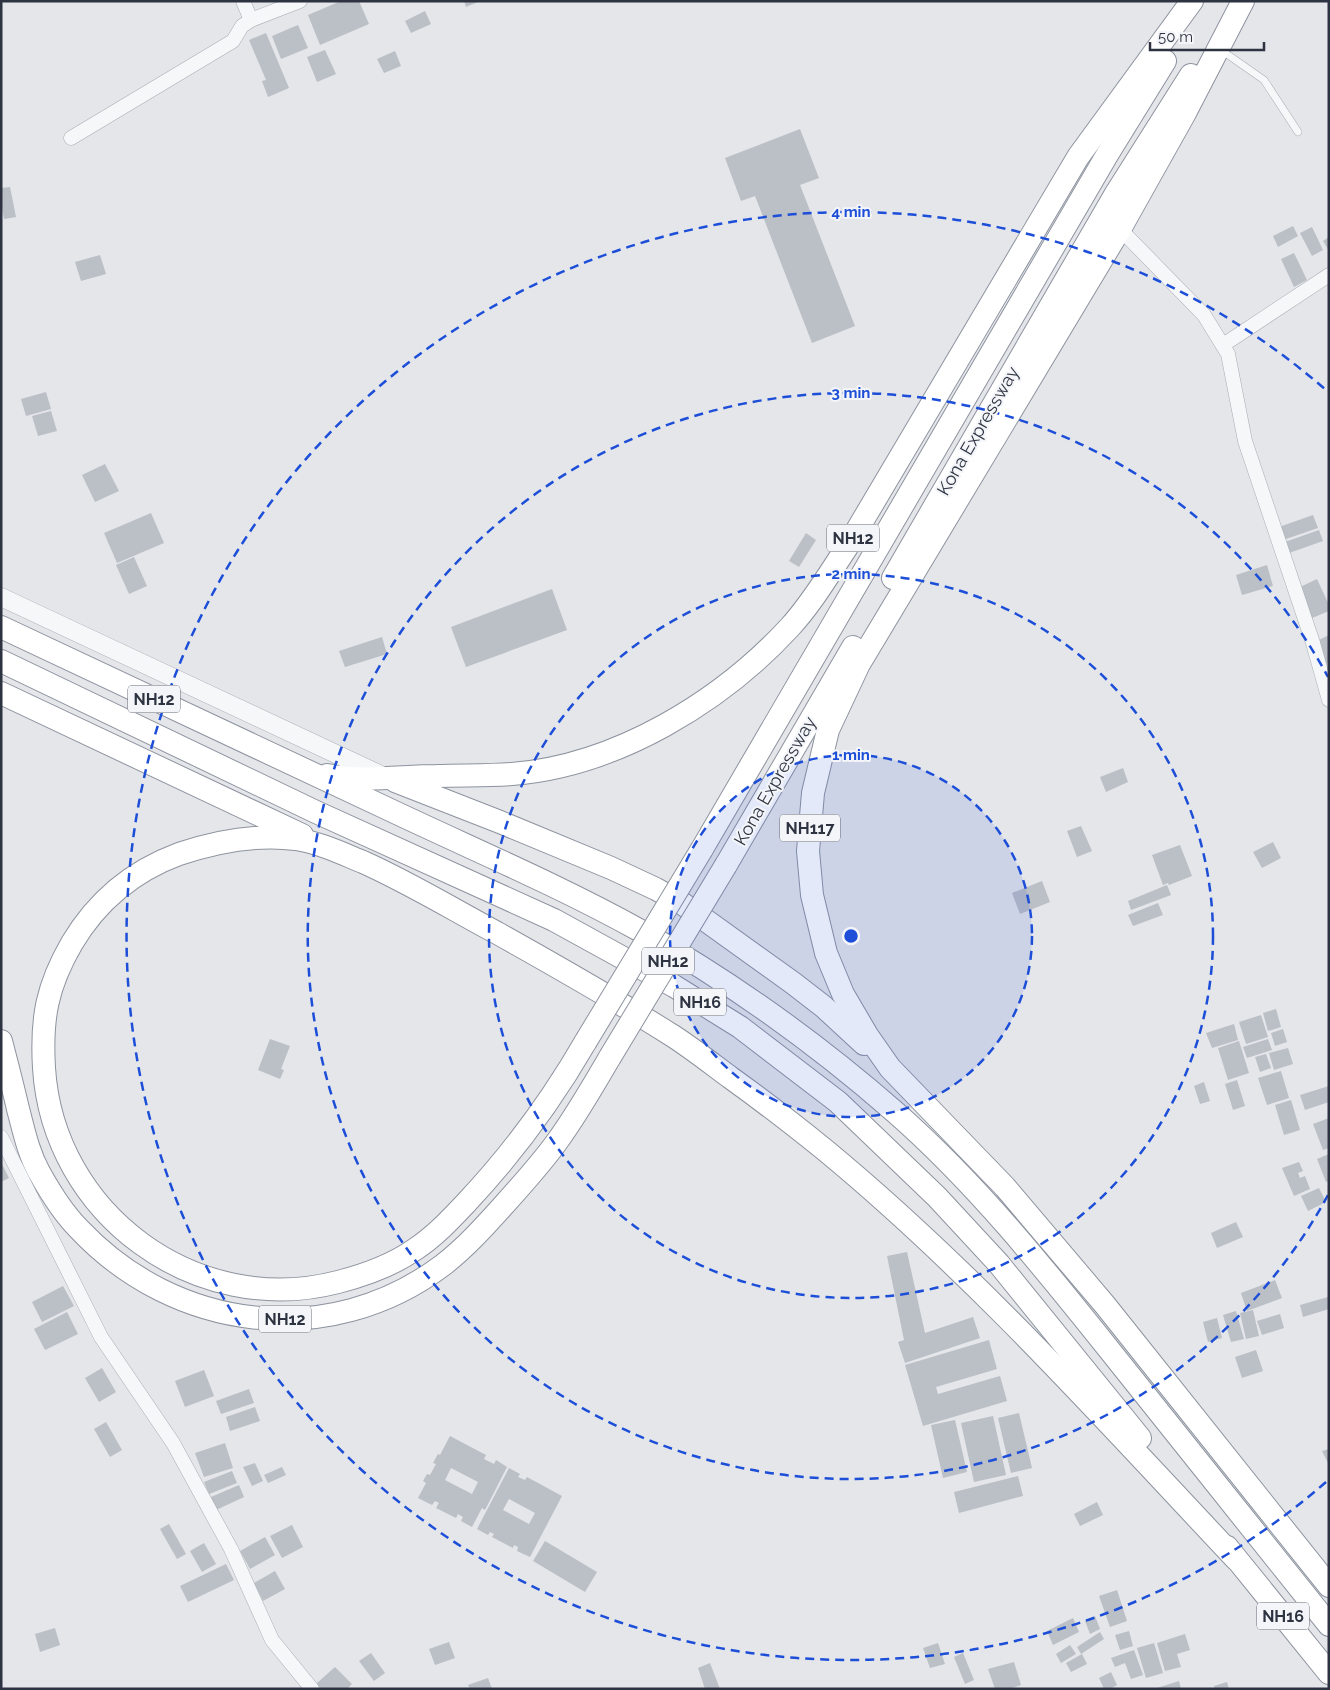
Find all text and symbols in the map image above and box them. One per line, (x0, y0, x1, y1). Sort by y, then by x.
scale bar (1150, 20, 1264, 52)
text: 50 m (1158, 28, 1193, 46)
text: 4 min (831, 203, 871, 221)
street label: Kona Expressway (932, 362, 1023, 499)
text: 3 min (832, 384, 870, 402)
road number: NH12 (827, 524, 879, 552)
text: 2 min (832, 565, 870, 583)
road number: NH12 (128, 686, 180, 712)
street label: Kona Expressway (729, 712, 820, 849)
text: 1 min (832, 746, 870, 764)
road number: NH117 (780, 814, 840, 841)
centre of rings (842, 927, 860, 945)
road number: NH12 (642, 948, 694, 974)
road number: NH16 (674, 989, 726, 1016)
road number: NH12 (259, 1306, 311, 1332)
road number: NH16 (1257, 1602, 1309, 1630)

